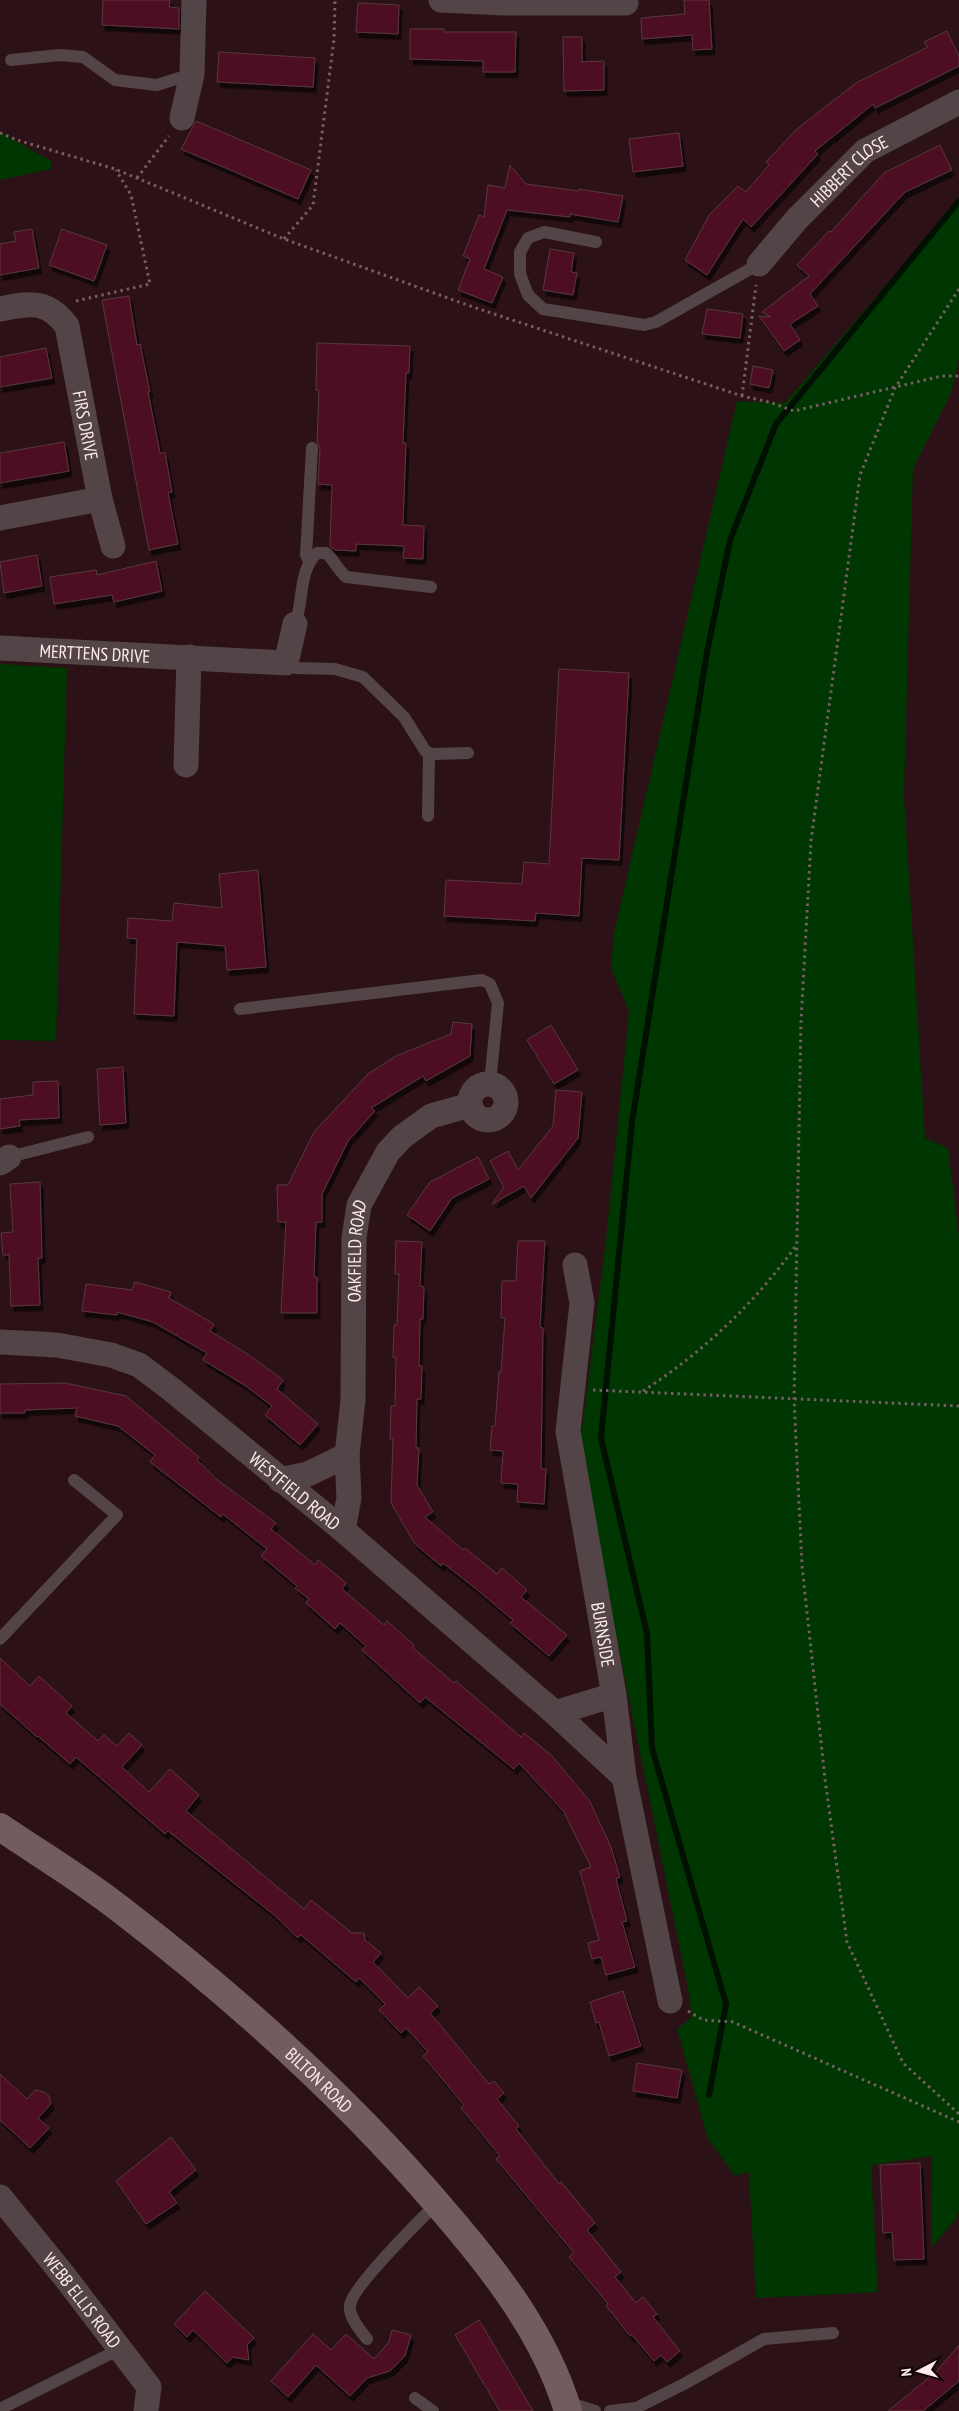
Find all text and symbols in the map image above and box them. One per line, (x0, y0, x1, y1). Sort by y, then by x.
street label: HIBBERT CLOSE (805, 130, 891, 211)
street label: FIRS DRIVE (68, 389, 104, 462)
street label: MERTTENS DRIVE (39, 639, 151, 667)
street label: OAKFIELD ROAD (342, 1195, 372, 1302)
street label: WESTFIELD ROAD (245, 1446, 345, 1535)
street label: BURNSIDE (587, 1600, 620, 1669)
street label: BILTON ROAD (281, 2042, 358, 2117)
street label: WEBB ELLIS ROAD (38, 2248, 127, 2353)
north arrow (894, 2346, 944, 2396)
text: N (897, 2368, 915, 2377)

